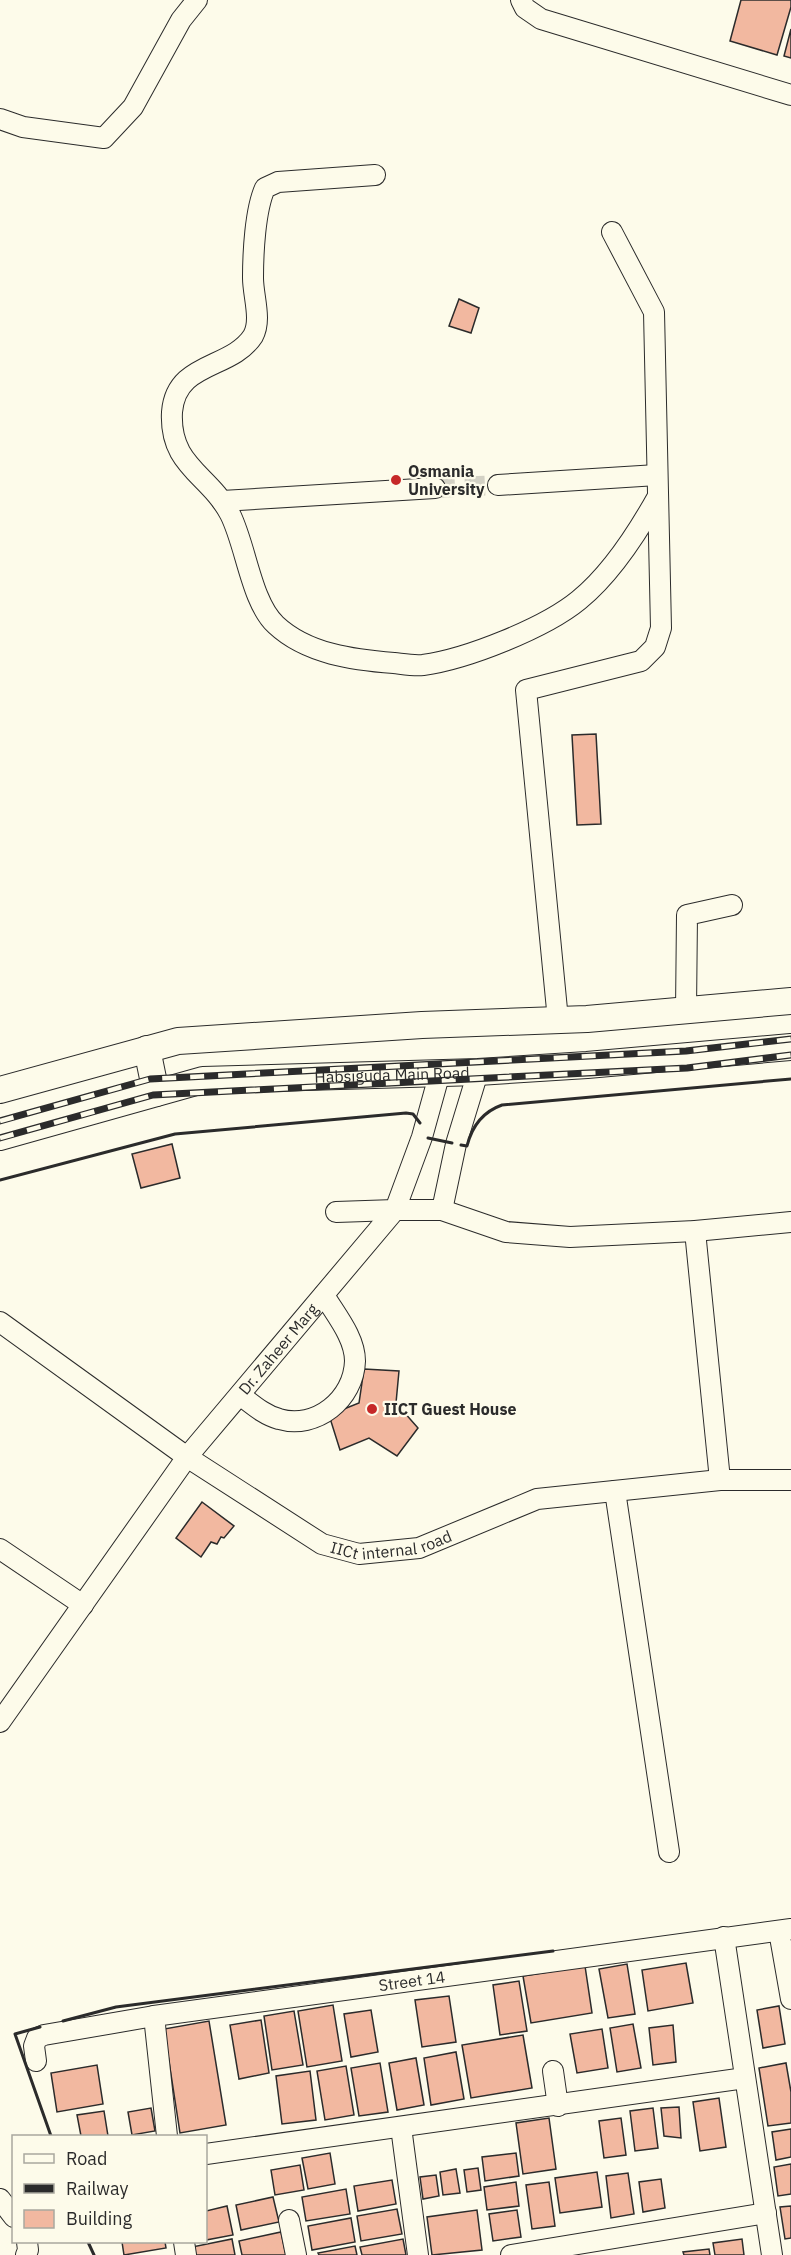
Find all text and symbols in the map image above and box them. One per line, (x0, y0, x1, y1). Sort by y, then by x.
place label: Osmania University (408, 461, 485, 499)
marker: Osmania University (389, 473, 403, 487)
street label: Habsiguda Main Road (314, 1062, 470, 1087)
street label: Dr. Zaheer Marg (234, 1299, 323, 1399)
place label: IICT Guest House (384, 1399, 516, 1419)
marker: IICT Guest House (365, 1402, 379, 1416)
street label: IICt internal road (328, 1526, 455, 1564)
street label: Street 14 (377, 1966, 446, 1995)
legend (12, 2135, 207, 2243)
text: Road (66, 2147, 107, 2170)
text: Railway (66, 2177, 128, 2200)
text: Building (66, 2207, 133, 2230)

